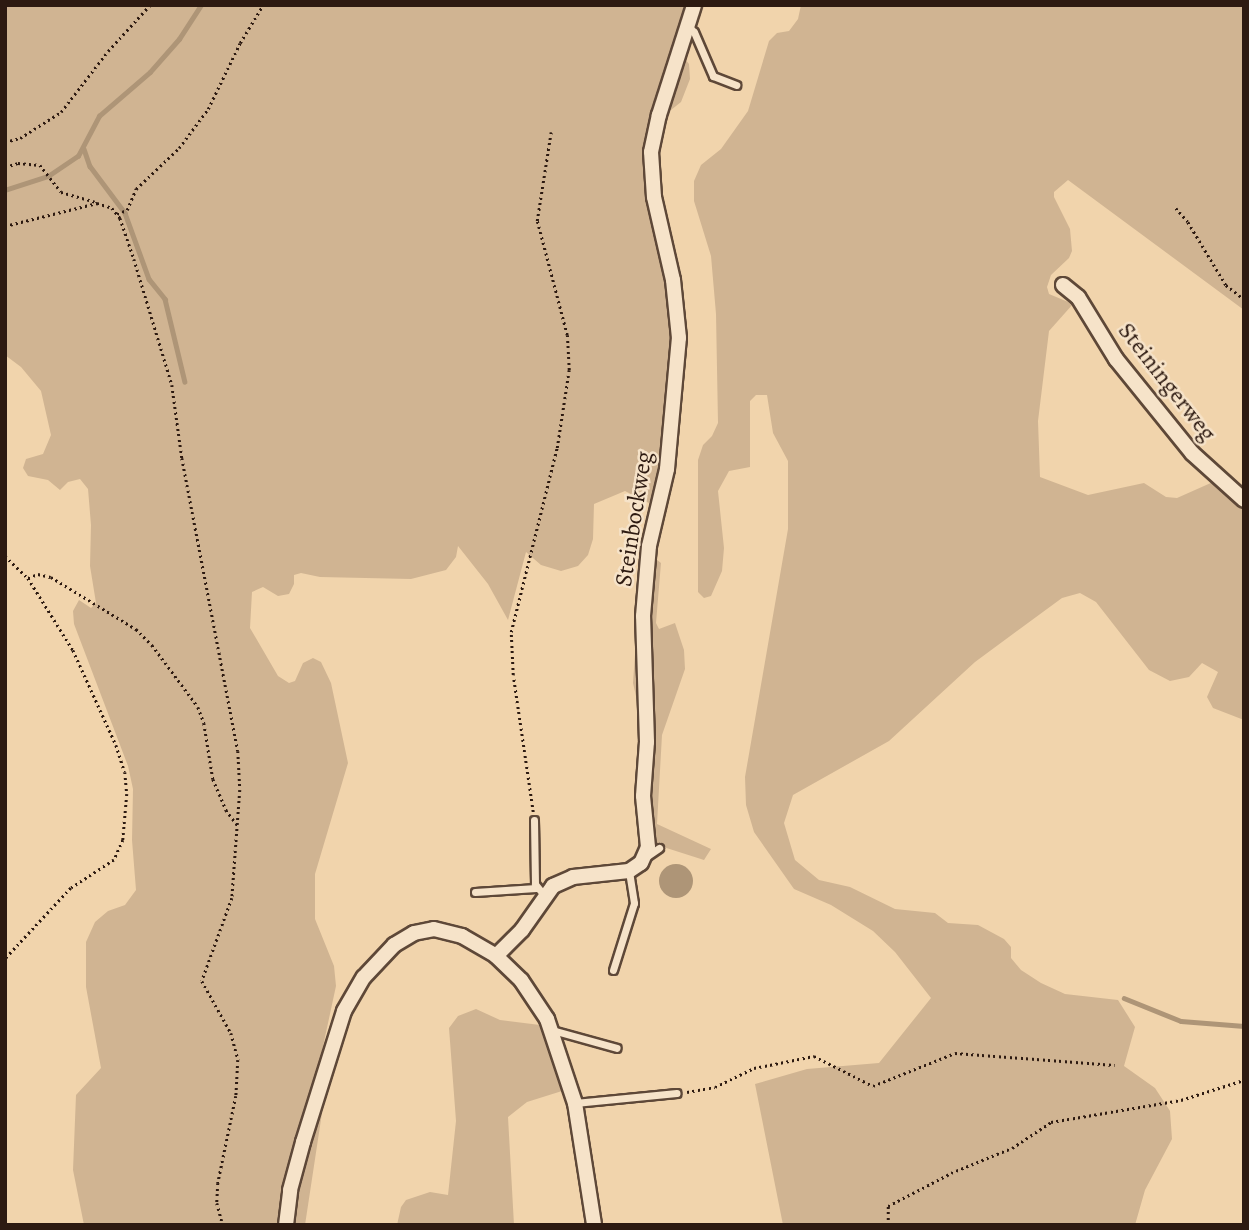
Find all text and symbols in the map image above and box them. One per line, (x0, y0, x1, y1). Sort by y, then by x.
street label: Steiningerweg (1112, 317, 1222, 447)
street label: Steinbockweg (609, 449, 659, 589)

